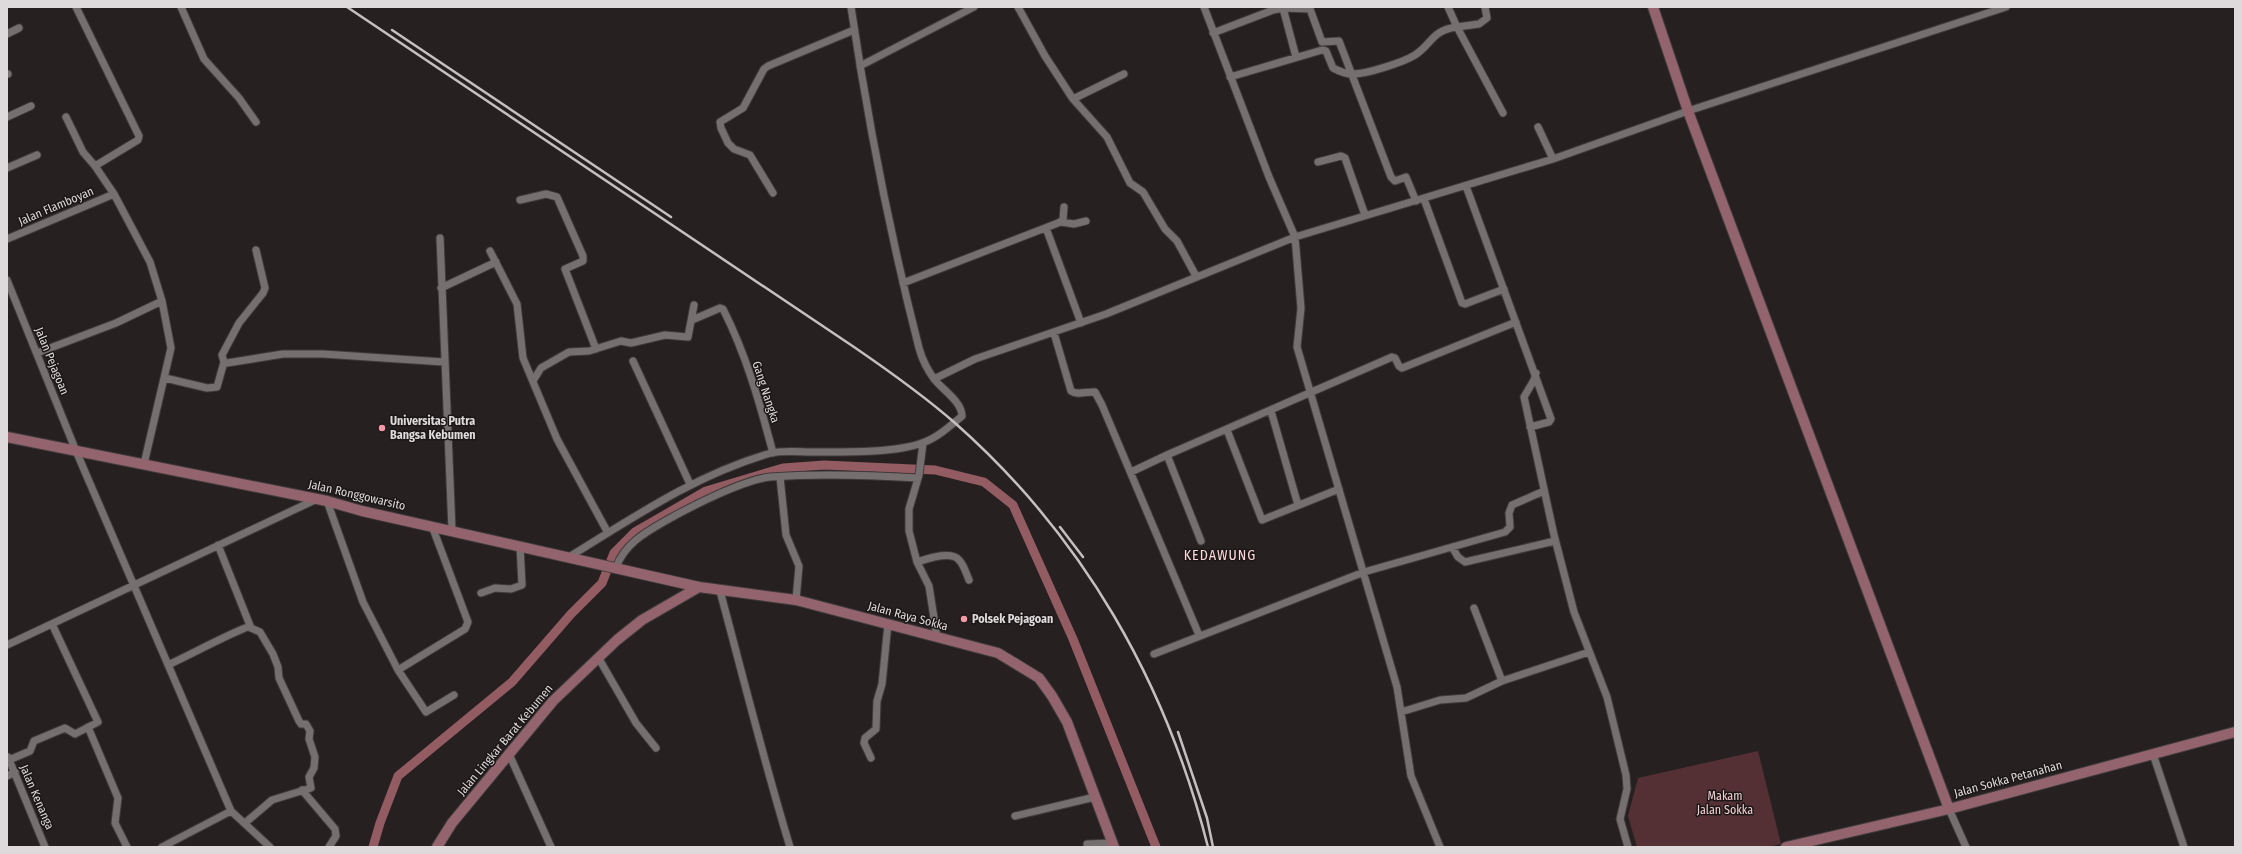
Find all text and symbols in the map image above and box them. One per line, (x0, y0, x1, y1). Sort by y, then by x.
street label: Jalan Flamboyan (16, 184, 96, 228)
street label: Jalan Pejagoan (32, 325, 72, 397)
street label: Gang Nangka (749, 359, 783, 425)
place label: Universitas Putra Bangsa Kebumen (390, 414, 476, 442)
marker: Universitas Putra Bangsa Kebumen (377, 423, 387, 433)
street label: Jalan Ronggowarsito (307, 477, 407, 513)
district label: KEDAWUNG (1184, 547, 1256, 564)
street label: Jalan Raya Sokka (866, 599, 950, 633)
place label: Polsek Pejagoan (972, 612, 1053, 626)
marker: Polsek Pejagoan (959, 614, 969, 624)
street label: Jalan Lingkar Barat Kebumen (454, 682, 556, 798)
street label: Jalan Sokka Petanahan (1952, 758, 2064, 800)
street label: Jalan Kenanga (17, 762, 57, 832)
park label: Makam Jalan Sokka (1697, 789, 1753, 817)

